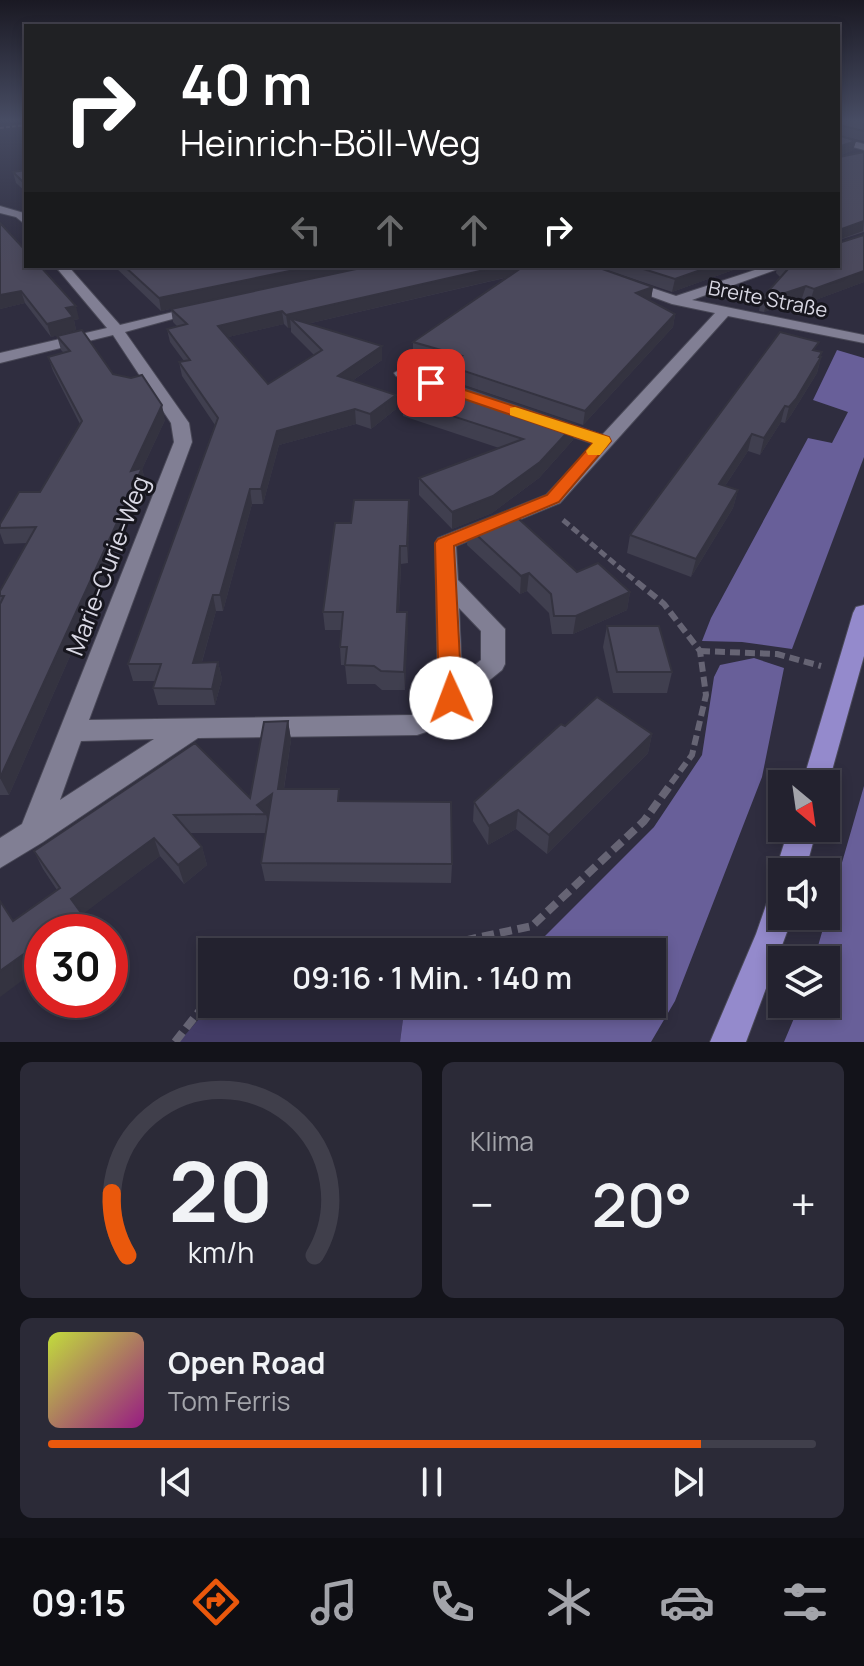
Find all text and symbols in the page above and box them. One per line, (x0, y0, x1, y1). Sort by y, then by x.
text: 40 m (180, 45, 312, 122)
icon: right (48, 56, 152, 160)
text: Heinrich-Böll-Weg (180, 118, 481, 167)
icon: left (284, 208, 328, 252)
icon: ahead (368, 208, 412, 252)
icon: ahead (452, 208, 496, 252)
icon: right (536, 208, 580, 252)
street label: Breite Straße (706, 274, 830, 323)
pin (397, 349, 465, 417)
icon: arrive (409, 361, 453, 405)
street label: Marie-Curie-Weg (57, 471, 156, 660)
position arrow (409, 656, 493, 740)
north arrow (768, 770, 840, 842)
map controls (768, 770, 840, 1018)
button: sound (768, 858, 840, 930)
speed limit sign: 30 (24, 914, 128, 1018)
button: layers (768, 946, 840, 1018)
text: 09:16 · 1 Min. · 140 m (292, 957, 572, 998)
text: Klima (470, 1123, 534, 1159)
text: 20 (169, 1133, 273, 1247)
text: 20° (592, 1163, 693, 1245)
text: − (470, 1174, 494, 1234)
text: + (791, 1174, 816, 1234)
text: km/h (188, 1233, 254, 1272)
text: Open Road (168, 1342, 325, 1383)
text: Tom Ferris (168, 1383, 290, 1419)
icon: previous (154, 1460, 198, 1504)
icon: pause (410, 1460, 454, 1504)
icon: next (666, 1460, 710, 1504)
icon: directions (188, 1574, 244, 1630)
icon: music (306, 1574, 362, 1630)
icon: phone (424, 1574, 480, 1630)
icon: climate (541, 1574, 597, 1630)
icon: car (659, 1574, 715, 1630)
icon: filters (777, 1574, 833, 1630)
text: 09:15 (31, 1578, 126, 1627)

